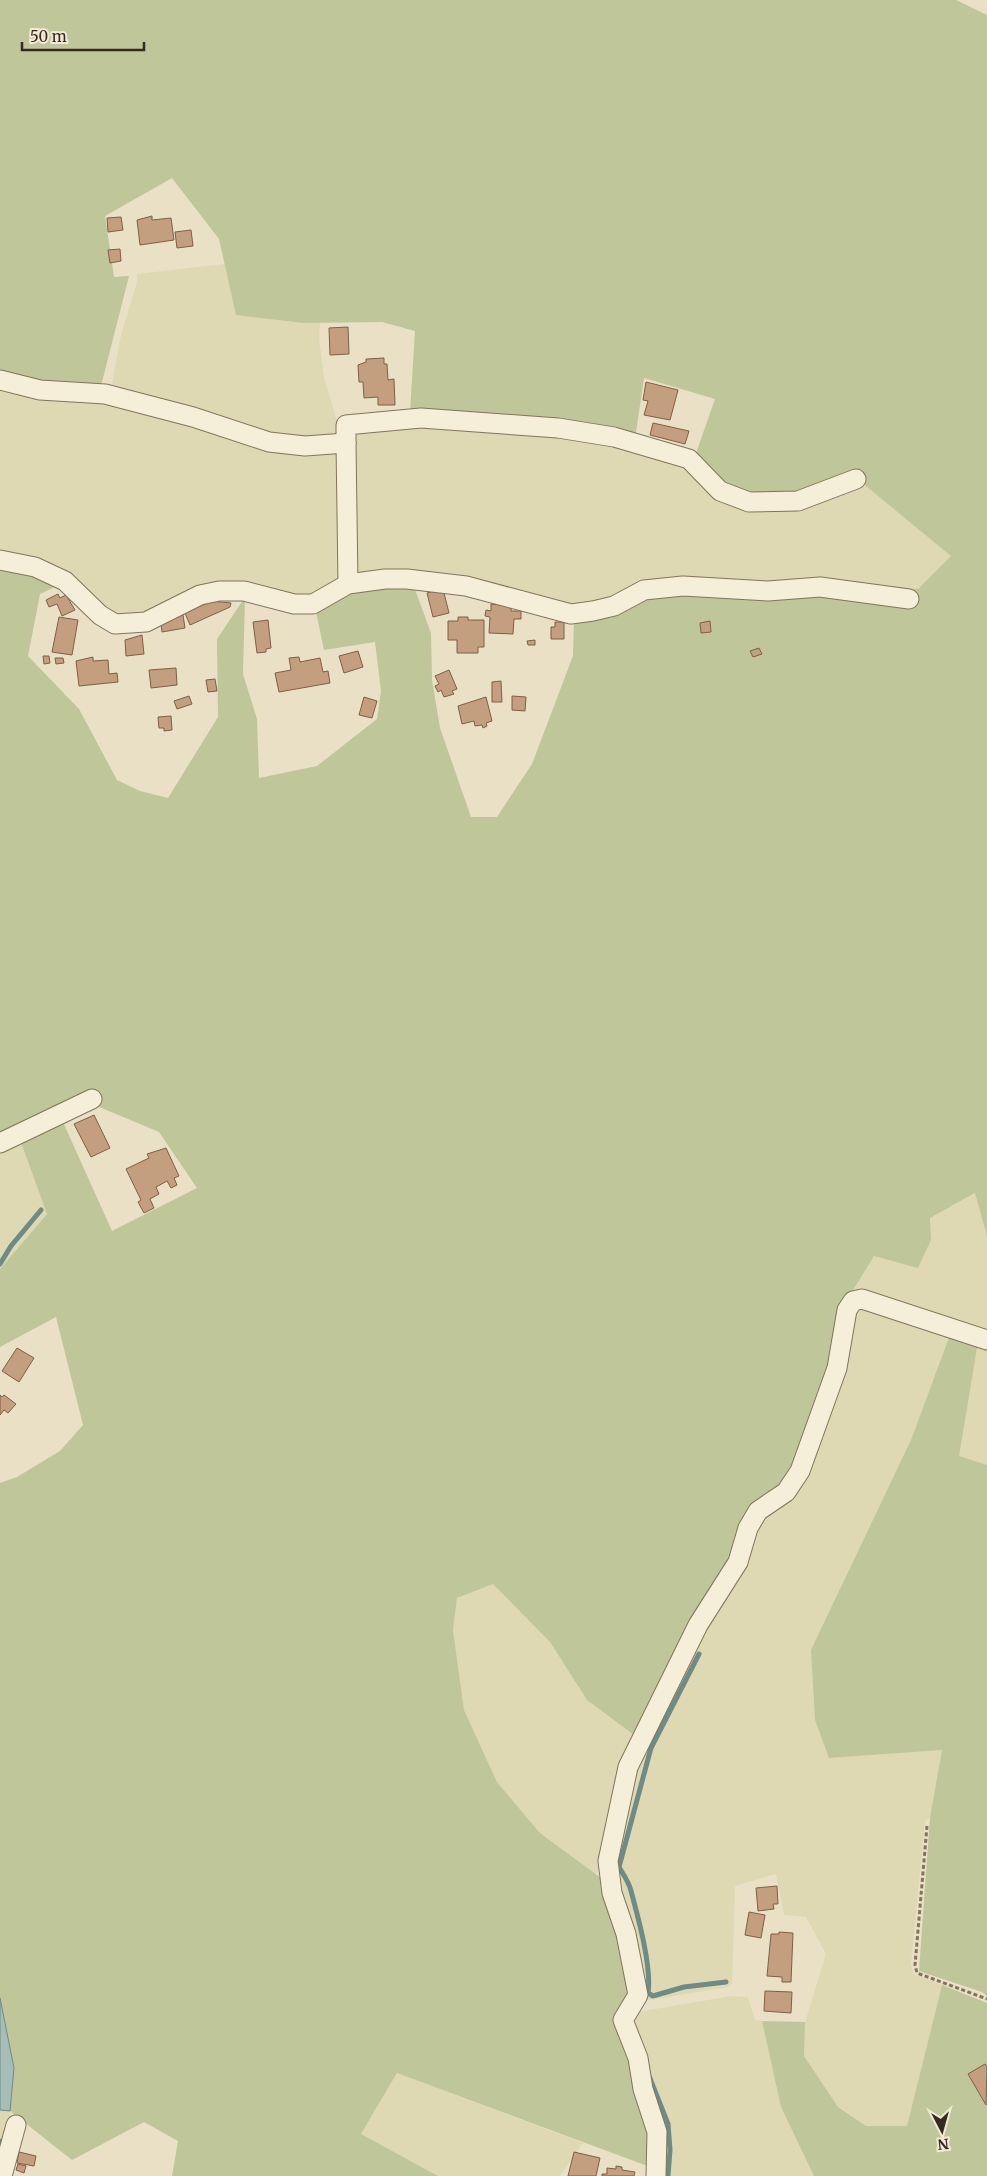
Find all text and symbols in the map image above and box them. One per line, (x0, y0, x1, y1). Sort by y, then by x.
scale bar (22, 20, 145, 52)
text: 50 m (30, 27, 67, 46)
north arrow (917, 2106, 967, 2156)
text: N (937, 2134, 950, 2153)

